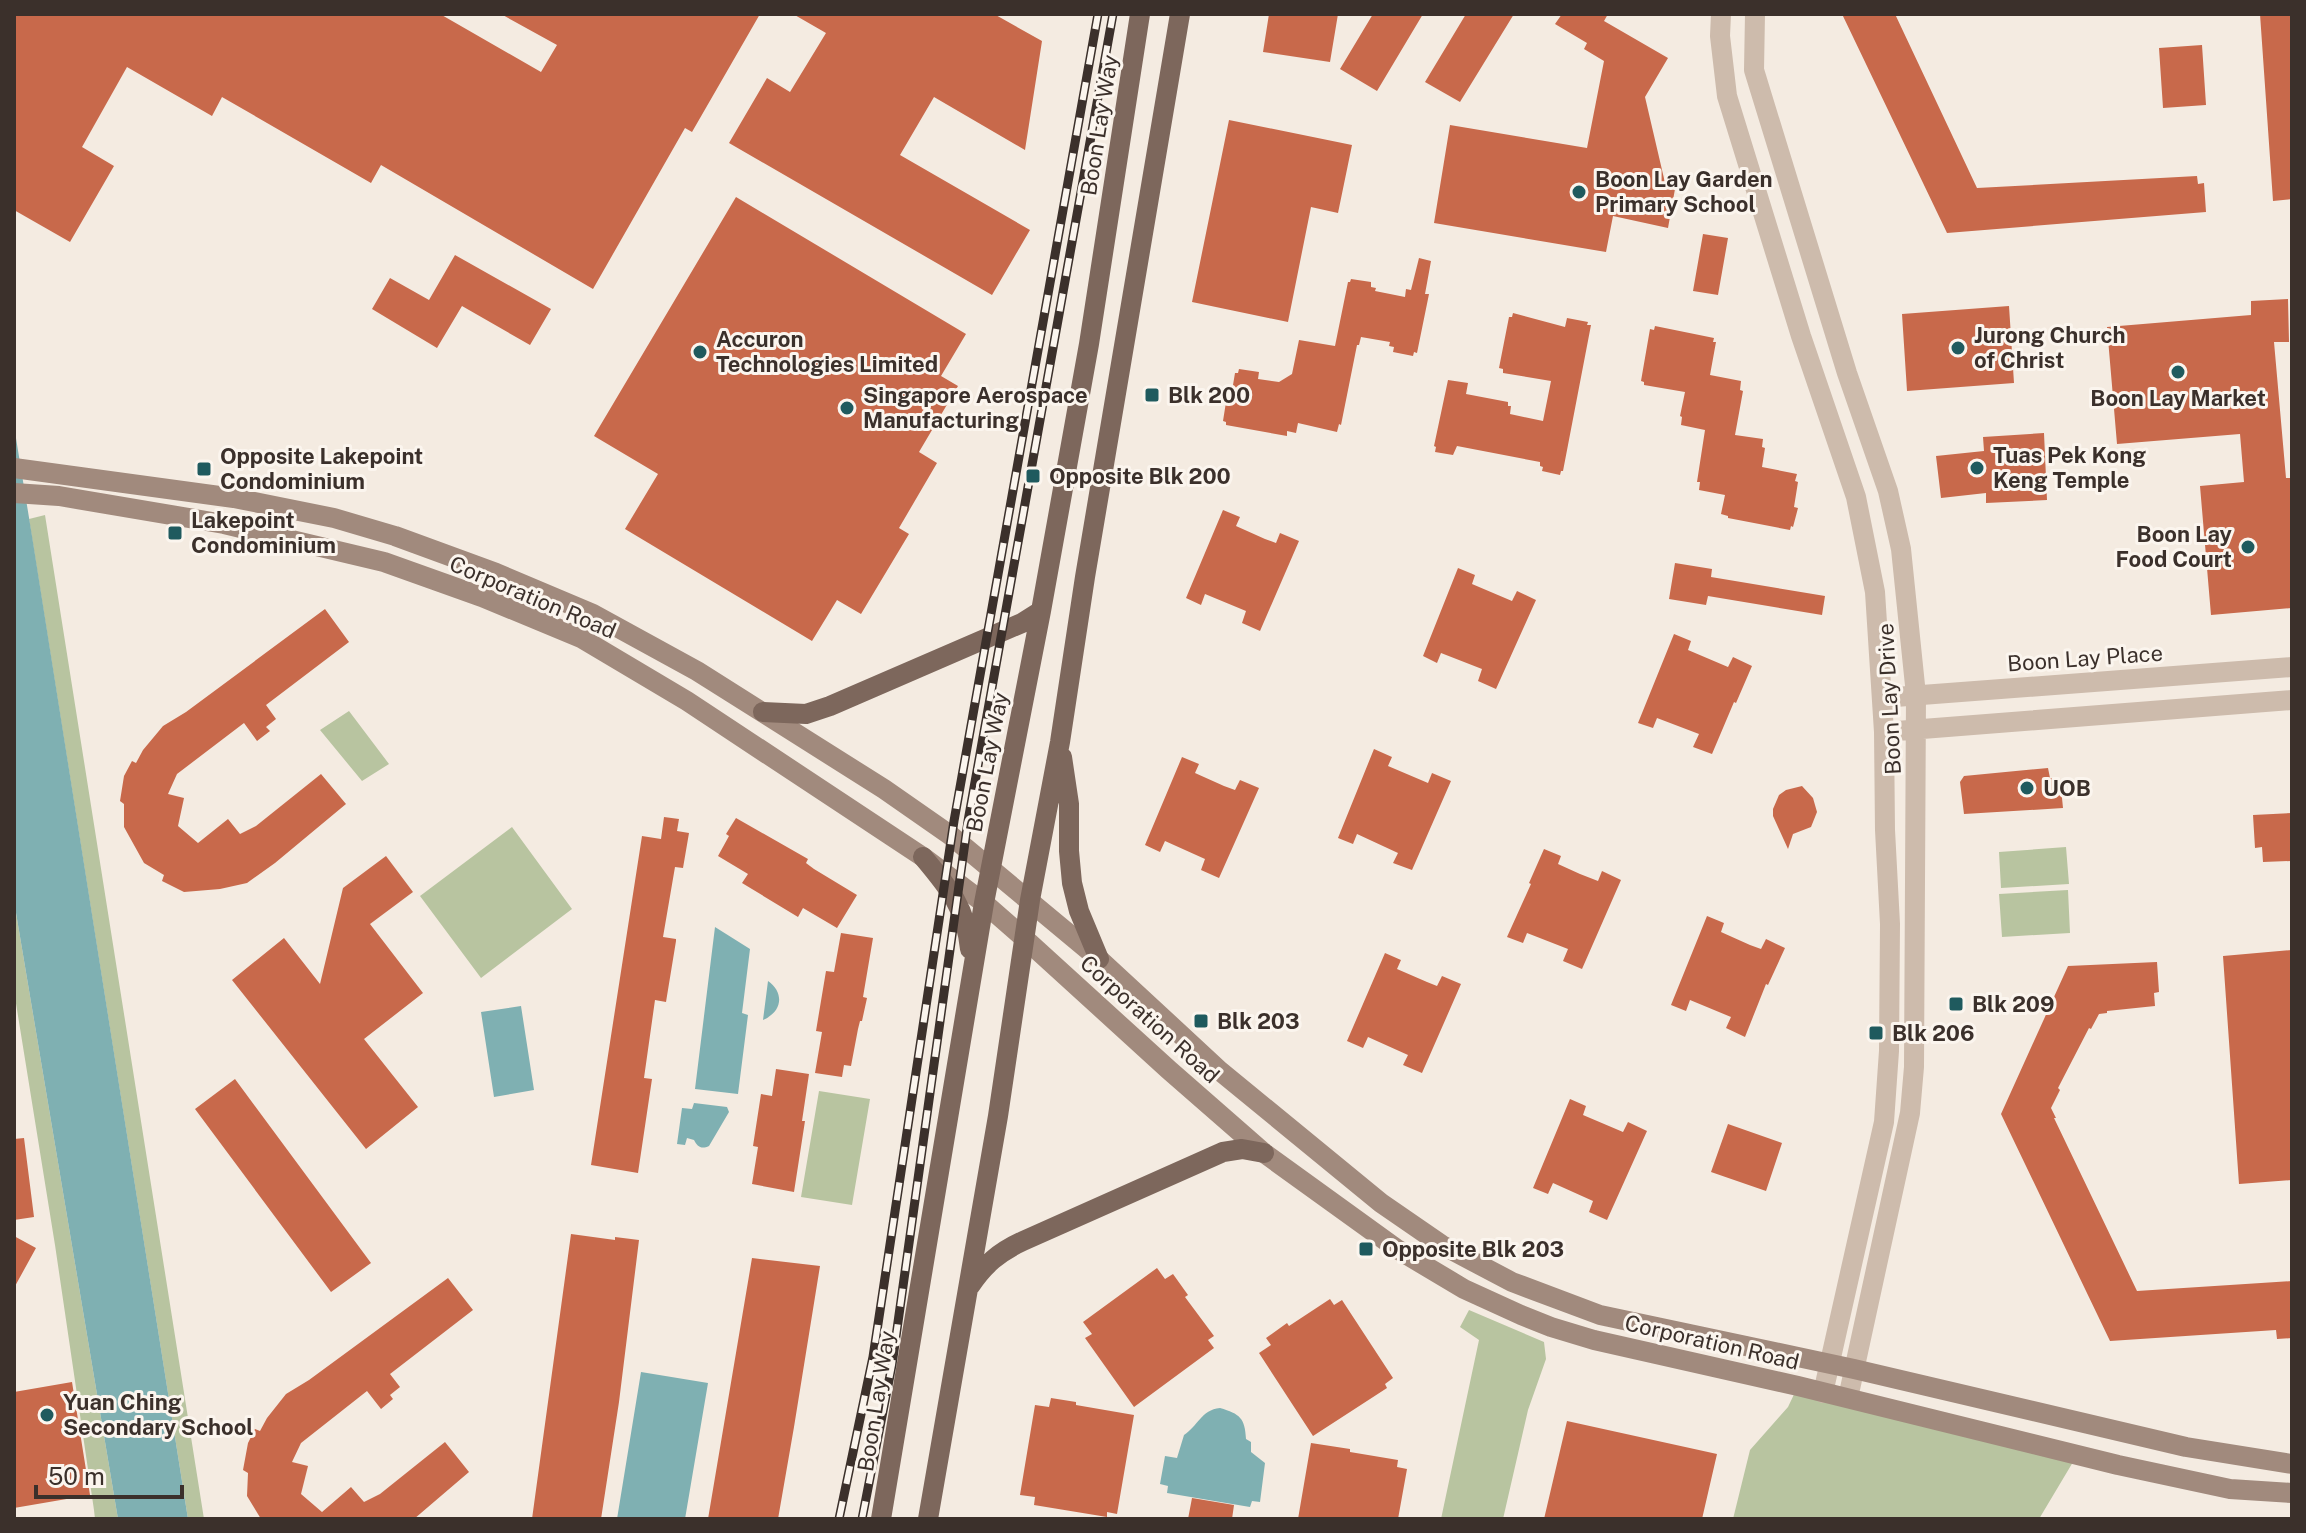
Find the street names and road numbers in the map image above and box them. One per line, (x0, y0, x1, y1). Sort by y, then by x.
street label: Boon Lay Way (1075, 53, 1123, 197)
street label: Corporation Road (446, 550, 620, 644)
street label: Boon Lay Drive (1872, 623, 1906, 775)
street label: Boon Lay Place (2006, 640, 2164, 676)
street label: Boon Lay Way (961, 690, 1013, 834)
street label: Corporation Road (1075, 950, 1225, 1088)
street label: Corporation Road (1622, 1309, 1802, 1375)
street label: Boon Lay Way (852, 1329, 900, 1473)

